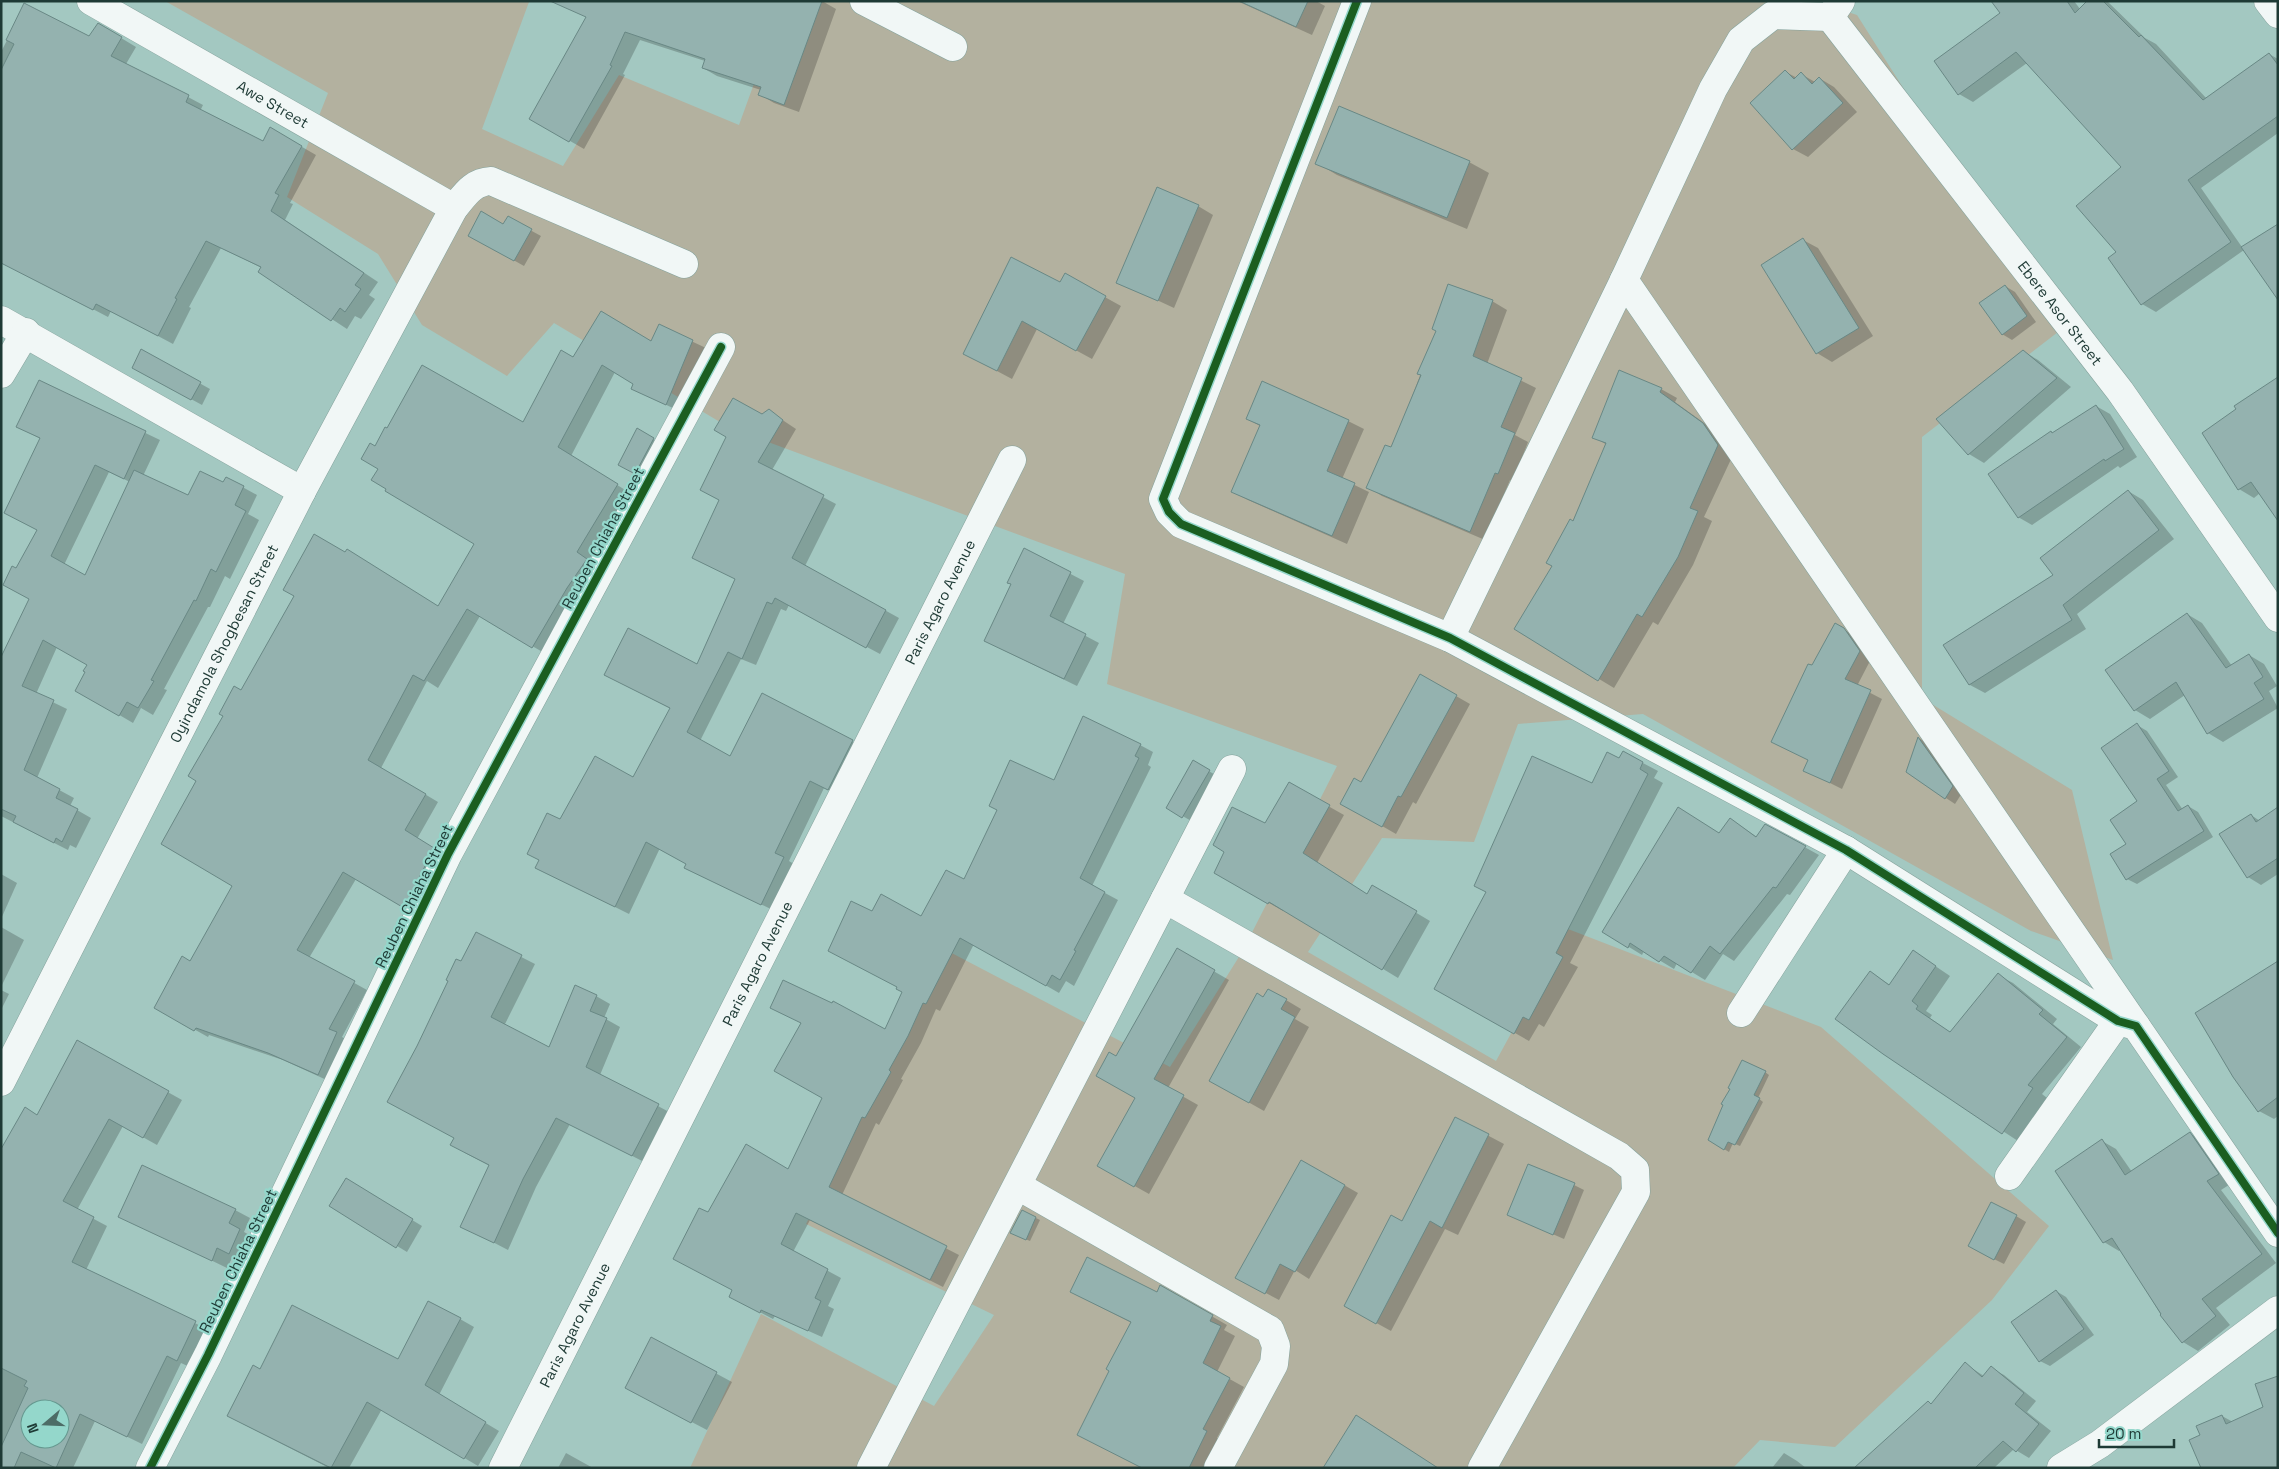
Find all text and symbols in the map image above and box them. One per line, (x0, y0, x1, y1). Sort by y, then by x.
street label: Awe Street (233, 76, 312, 132)
street label: Ebere Asor Street (2014, 257, 2107, 369)
street label: Reuben Chiaha Street (557, 464, 648, 612)
street label: Paris Agaro Avenue (900, 536, 979, 668)
street label: Oyindamola Shogbesan Street (165, 541, 282, 746)
street label: Reuben Chiaha Street (370, 821, 457, 971)
street label: Paris Agaro Avenue (718, 898, 797, 1029)
street label: Reuben Chiaha Street (194, 1186, 281, 1336)
street label: Paris Agaro Avenue (535, 1259, 614, 1391)
north arrow (20, 1399, 70, 1449)
scale bar (2099, 1416, 2174, 1448)
text: N (23, 1421, 43, 1436)
text: 20 m (2106, 1424, 2141, 1443)

